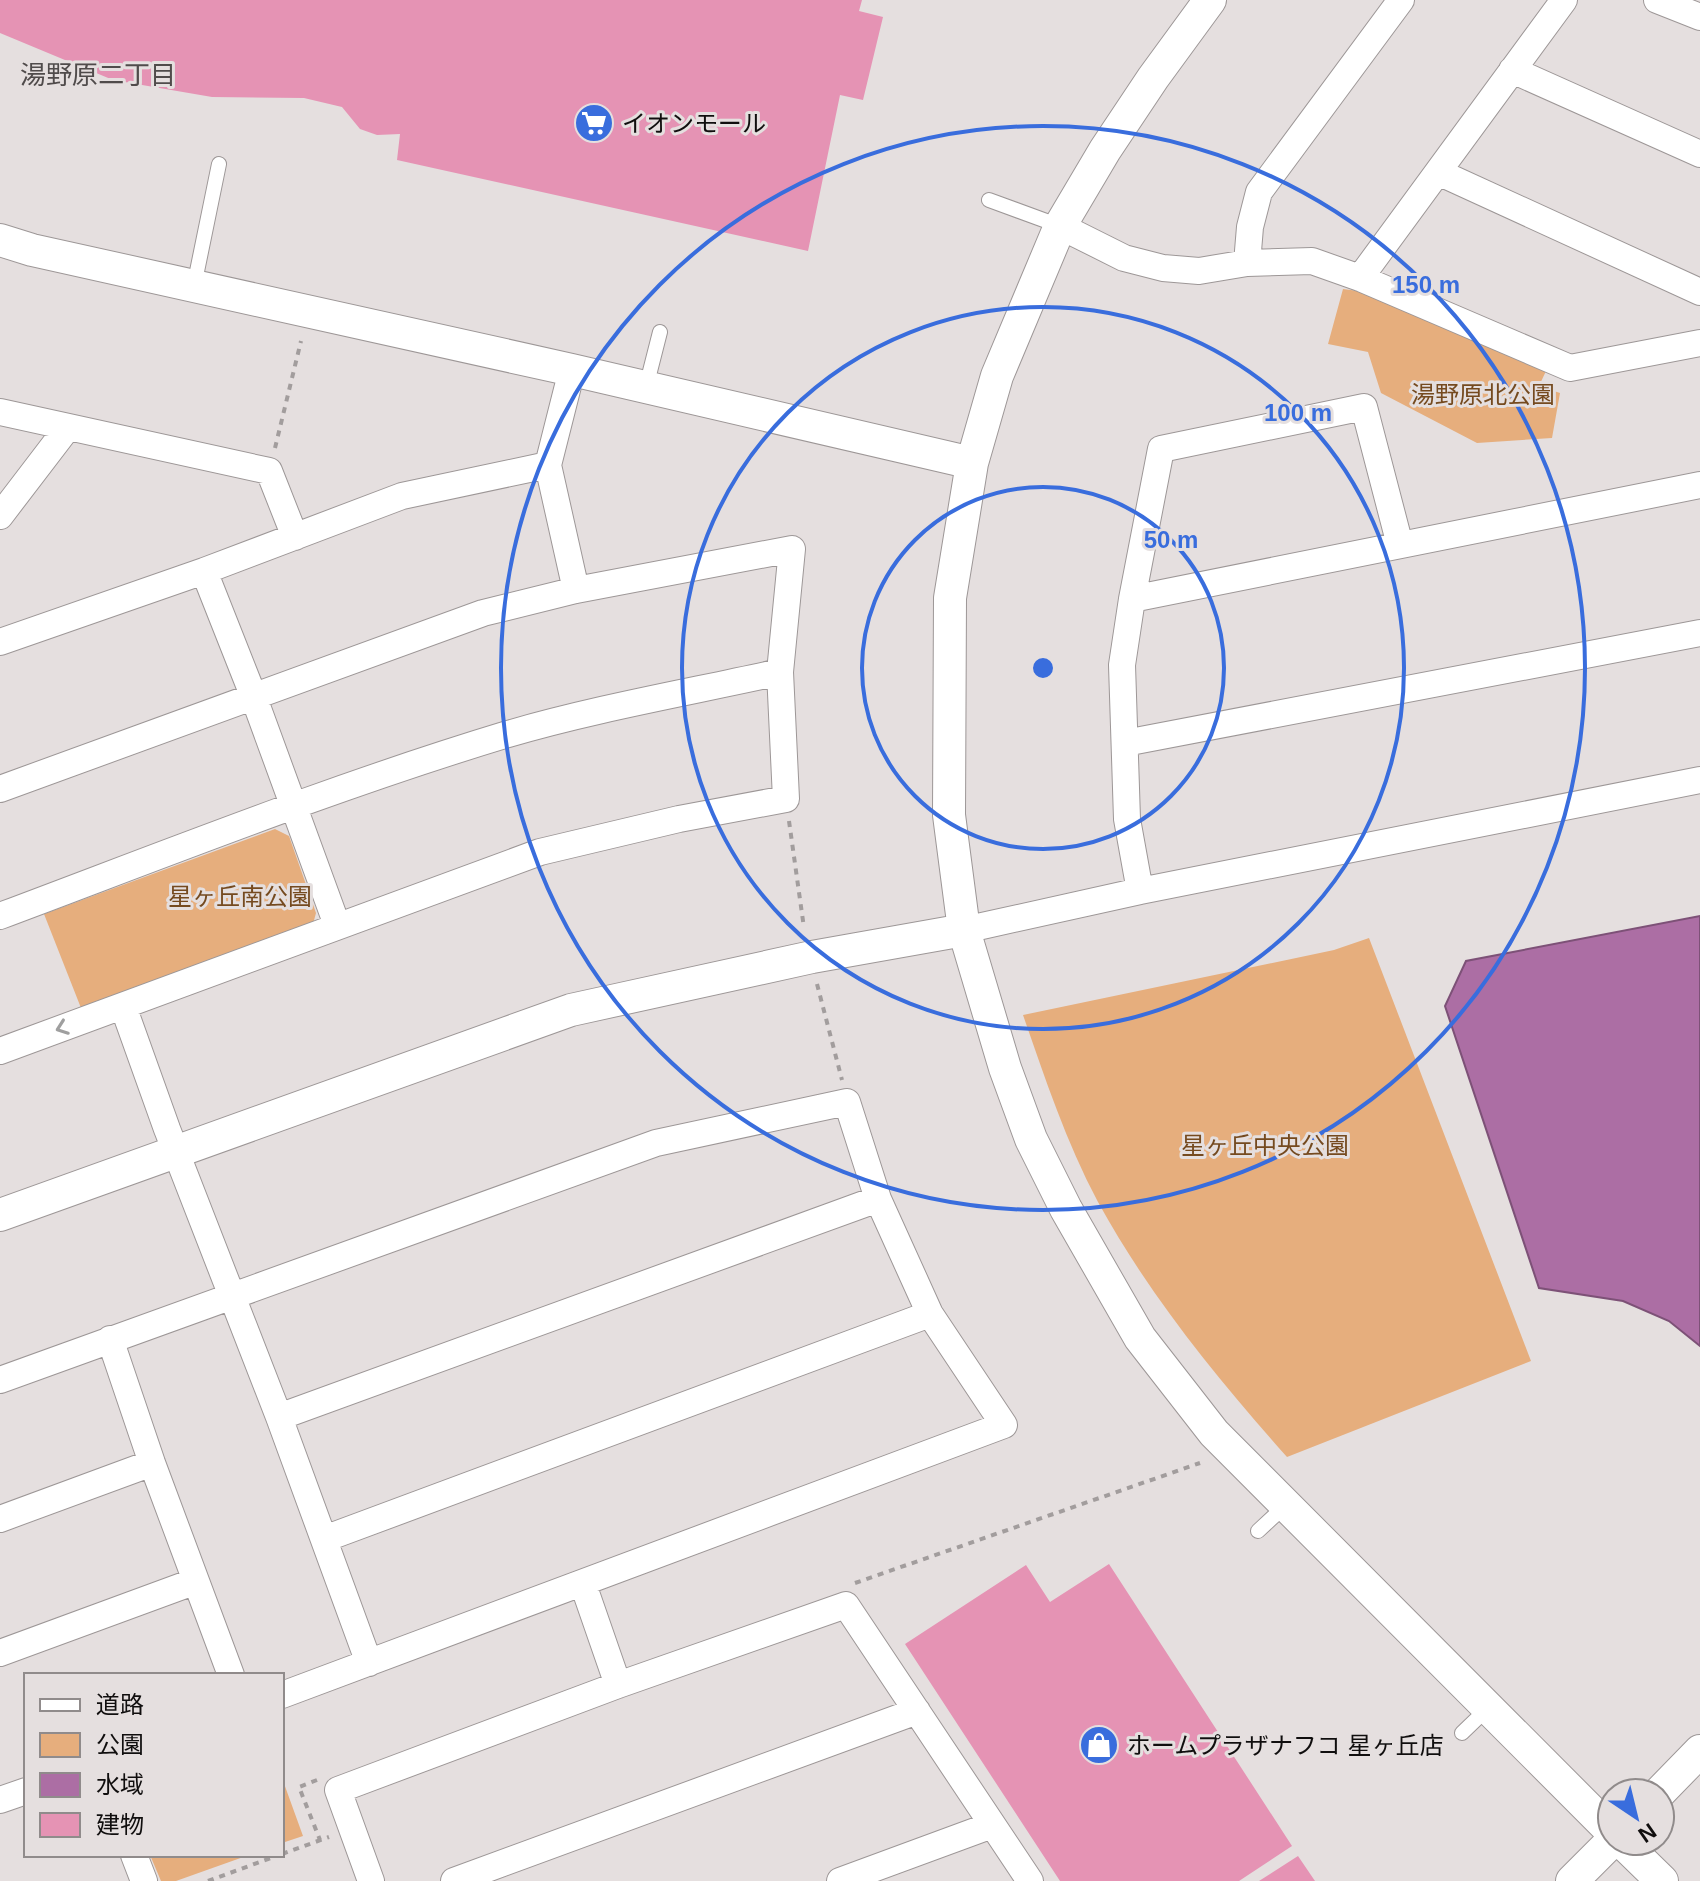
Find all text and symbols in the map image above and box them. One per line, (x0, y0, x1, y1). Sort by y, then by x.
district label: 湯野原二丁目 (20, 60, 176, 90)
supermarket icon: イオンモール (573, 102, 615, 144)
place label: イオンモール (622, 110, 766, 137)
text: 150 m (1392, 271, 1460, 298)
park label: 湯野原北公園 (1411, 381, 1555, 408)
text: 100 m (1264, 399, 1332, 426)
text: 50 m (1144, 526, 1198, 553)
centre of rings (1029, 654, 1057, 682)
park label: 星ヶ丘南公園 (168, 883, 312, 910)
one-way arrow (56, 1018, 70, 1035)
park label: 星ヶ丘中央公園 (1181, 1132, 1349, 1159)
legend (24, 1673, 284, 1857)
text: 道路 (96, 1691, 144, 1718)
shop icon: ホームプラザナフコ 星ヶ丘店 (1078, 1724, 1120, 1766)
text: 公園 (96, 1731, 144, 1758)
place label: ホームプラザナフコ 星ヶ丘店 (1127, 1732, 1444, 1759)
text: 水域 (96, 1771, 144, 1798)
north arrow (1596, 1777, 1676, 1857)
text: 建物 (96, 1811, 144, 1838)
text: N (1634, 1818, 1661, 1848)

